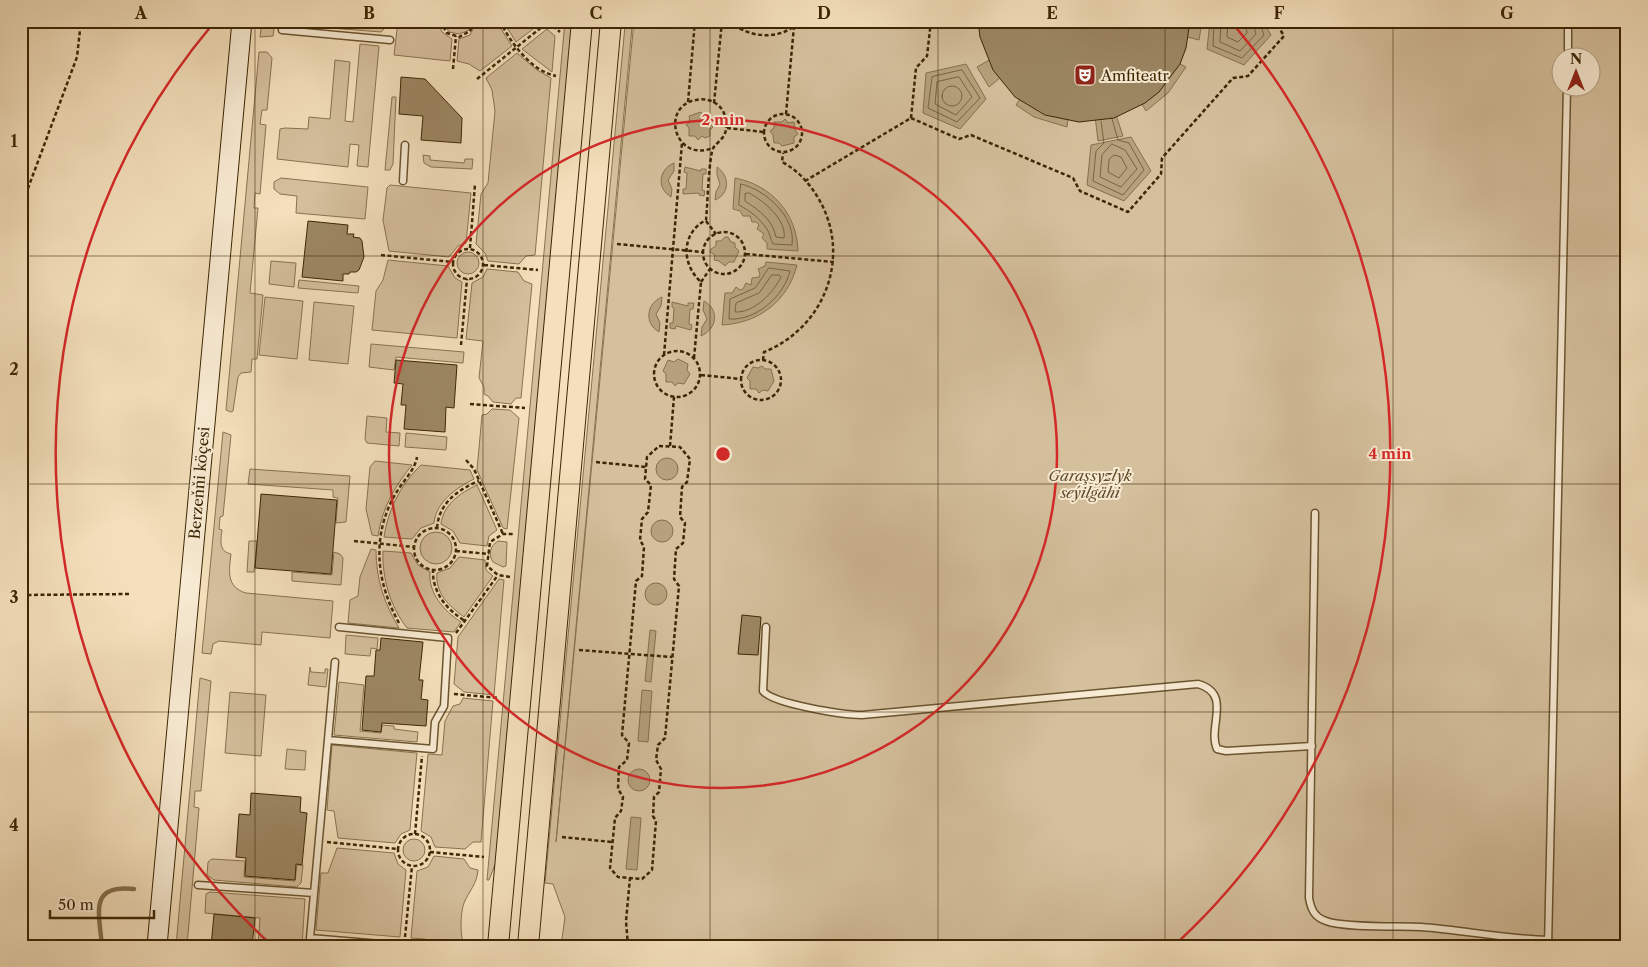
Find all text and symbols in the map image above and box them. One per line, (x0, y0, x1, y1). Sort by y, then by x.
text: A (134, 3, 148, 23)
text: B (363, 3, 375, 23)
text: C (590, 3, 602, 23)
text: D (817, 3, 831, 23)
text: E (1046, 3, 1058, 23)
text: F (1274, 3, 1285, 23)
text: G (1500, 3, 1514, 23)
north arrow (1550, 48, 1600, 98)
text: N (1570, 50, 1582, 68)
theatre icon: Amfiteatr (1073, 63, 1097, 87)
place label: Amfiteatr (1100, 66, 1169, 85)
text: 2 min (701, 110, 745, 129)
text: 1 (10, 131, 18, 151)
text: 2 (9, 359, 19, 379)
street label: Berzeňňi köçesi (185, 425, 213, 540)
text: 4 min (1368, 444, 1412, 463)
centre of rings (714, 445, 732, 463)
park label: Garaşsyzlyk seýilgähi (1048, 466, 1132, 502)
text: 3 (9, 587, 19, 607)
text: 4 (9, 815, 19, 835)
scale bar (50, 887, 154, 919)
text: 50 m (58, 895, 94, 914)

